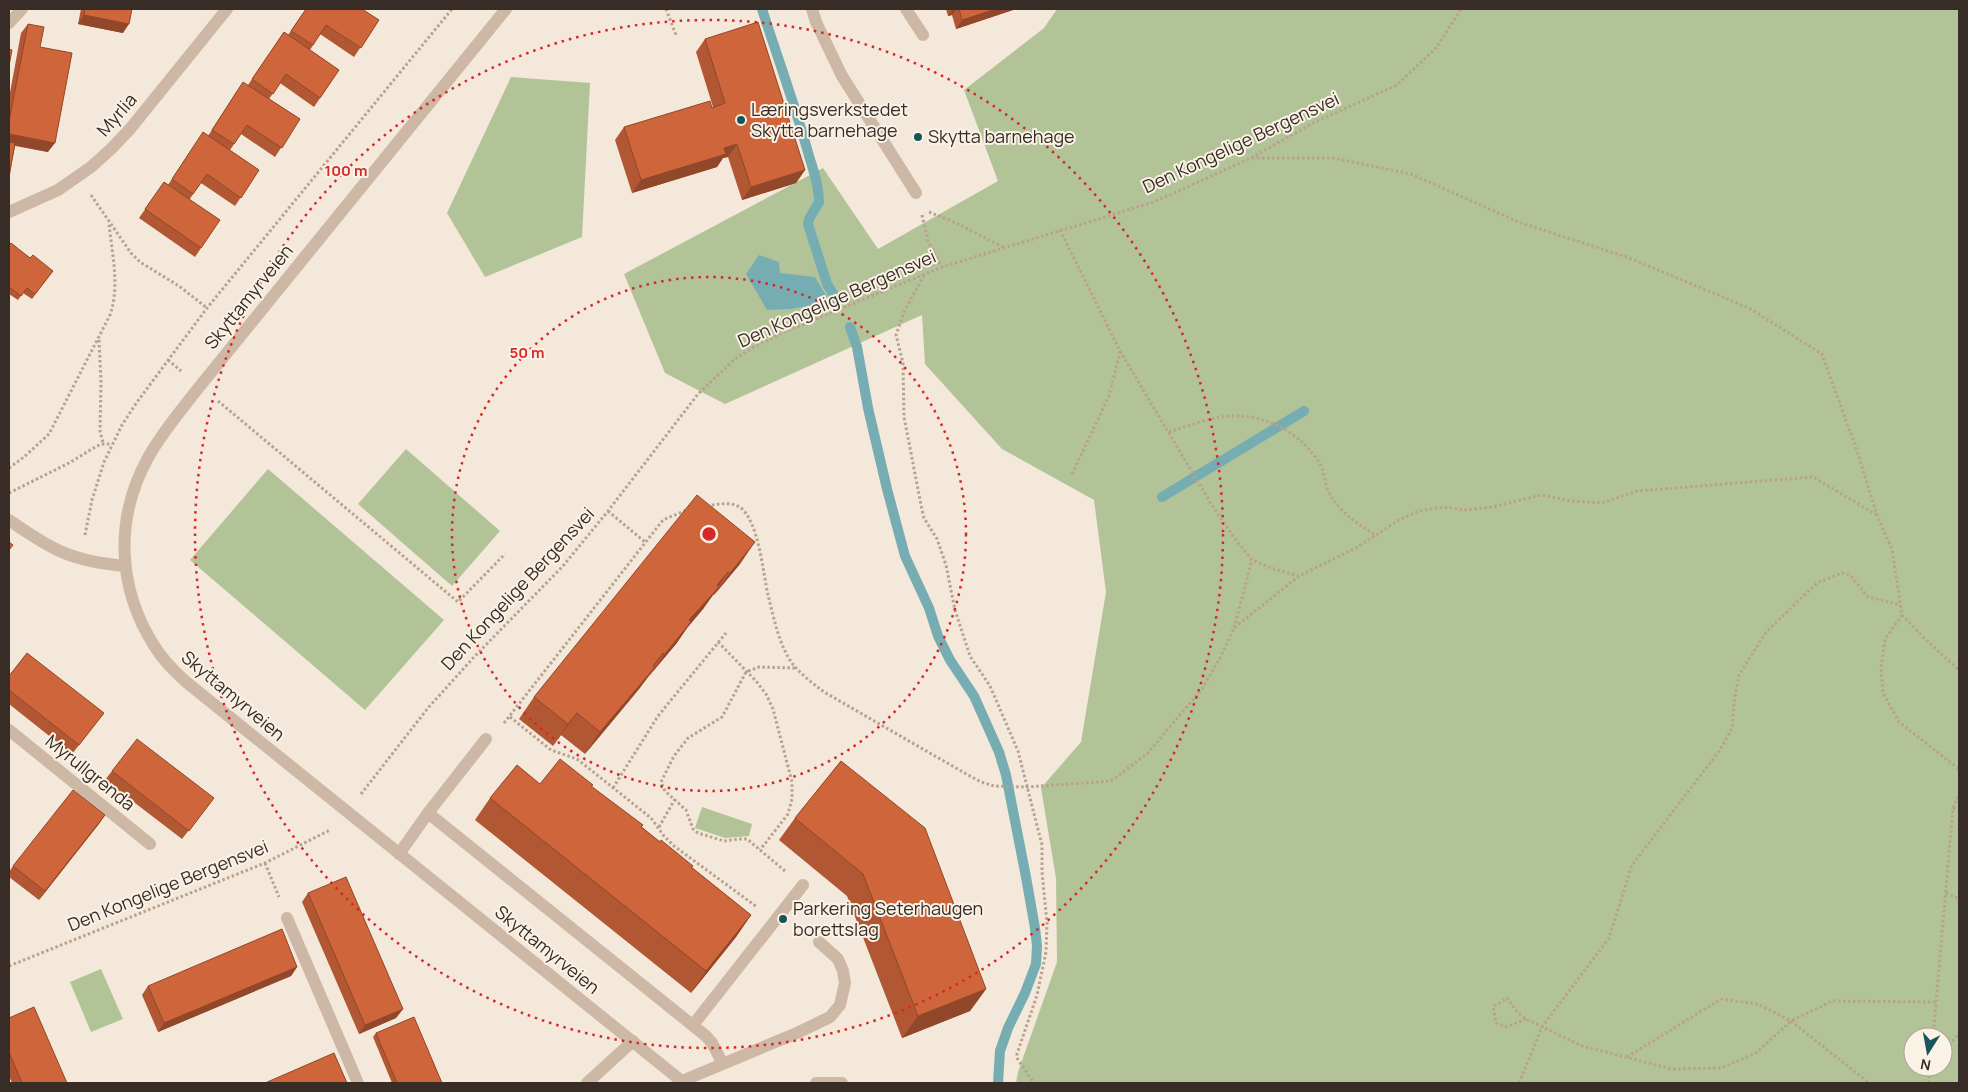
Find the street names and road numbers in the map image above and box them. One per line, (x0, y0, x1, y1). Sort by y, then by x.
street label: Den Kongelige Bergensvei (1138, 86, 1343, 198)
street label: Myrlia (91, 88, 142, 141)
street label: Skyttamyrveien (199, 239, 298, 354)
street label: Den Kongelige Bergensvei (734, 244, 939, 353)
street label: Den Kongelige Bergensvei (435, 502, 599, 675)
street label: Skyttamyrveien (177, 645, 290, 746)
street label: Myrullgrenda (41, 729, 140, 816)
street label: Den Kongelige Bergensvei (64, 834, 271, 936)
street label: Skyttamyrveien (490, 900, 605, 999)

